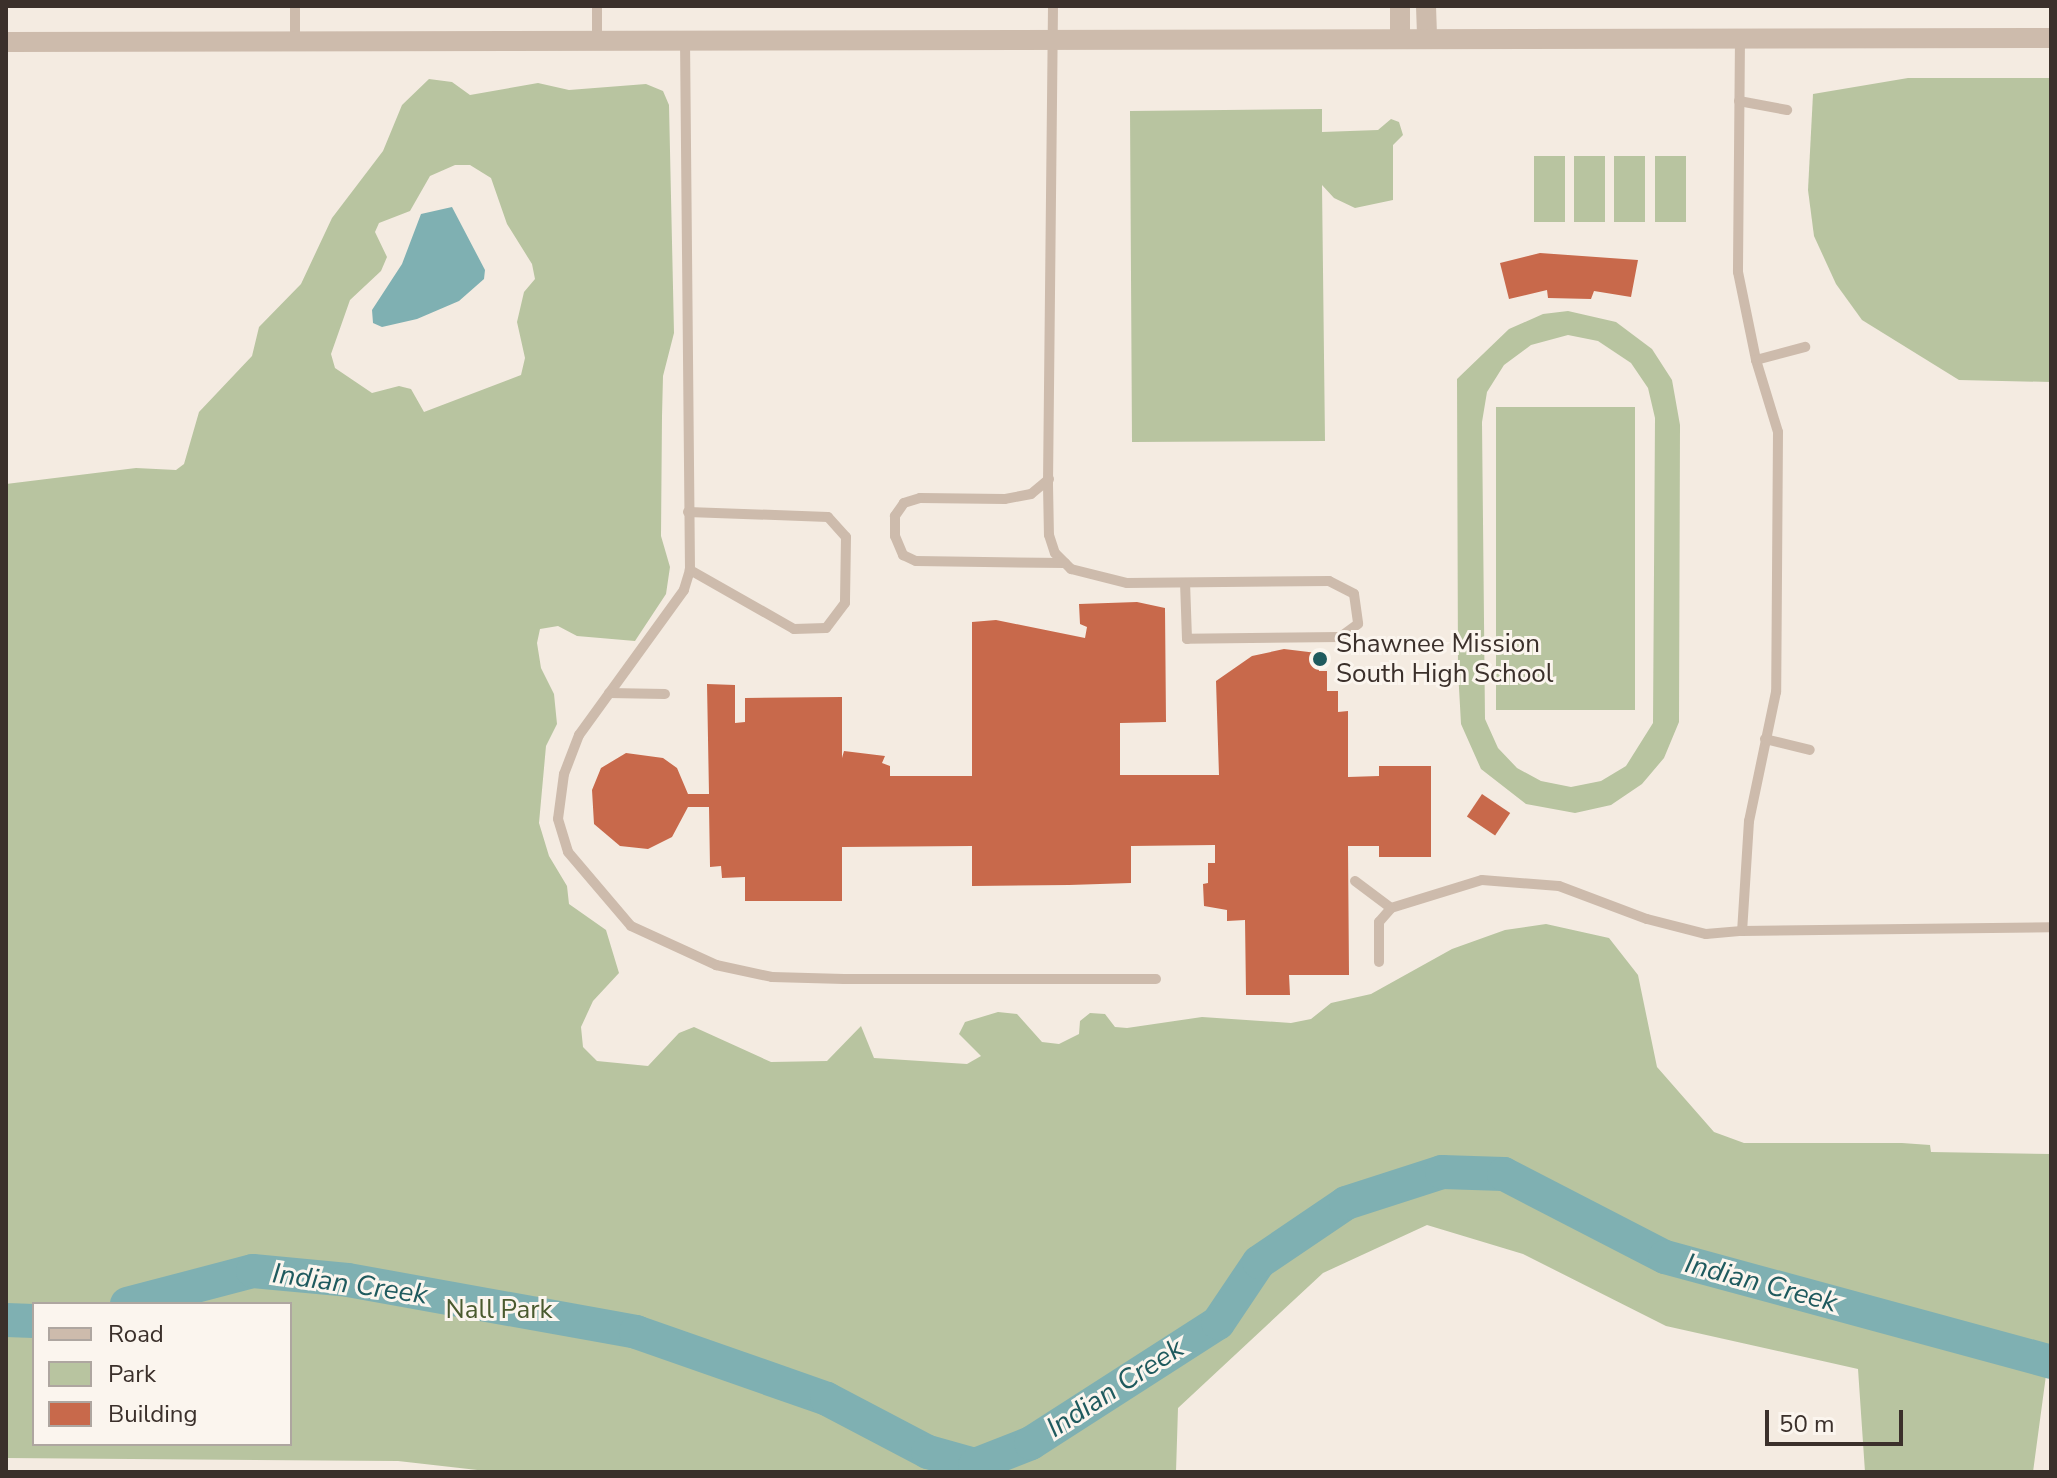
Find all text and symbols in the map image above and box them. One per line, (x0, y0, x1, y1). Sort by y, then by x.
place label: Shawnee Mission South High School (1336, 628, 1553, 690)
marker: Shawnee Mission South High School (1311, 650, 1329, 668)
water label: Indian Creek (1681, 1247, 1841, 1319)
water label: Indian Creek (270, 1256, 430, 1312)
park label: Nall Park (445, 1294, 553, 1326)
legend (32, 1302, 292, 1446)
text: Road (108, 1318, 164, 1350)
water label: Indian Creek (1040, 1331, 1190, 1445)
text: Park (108, 1358, 156, 1390)
scale bar (1769, 1394, 1907, 1444)
text: Building (108, 1398, 198, 1430)
text: 50 m (1779, 1408, 1835, 1440)

